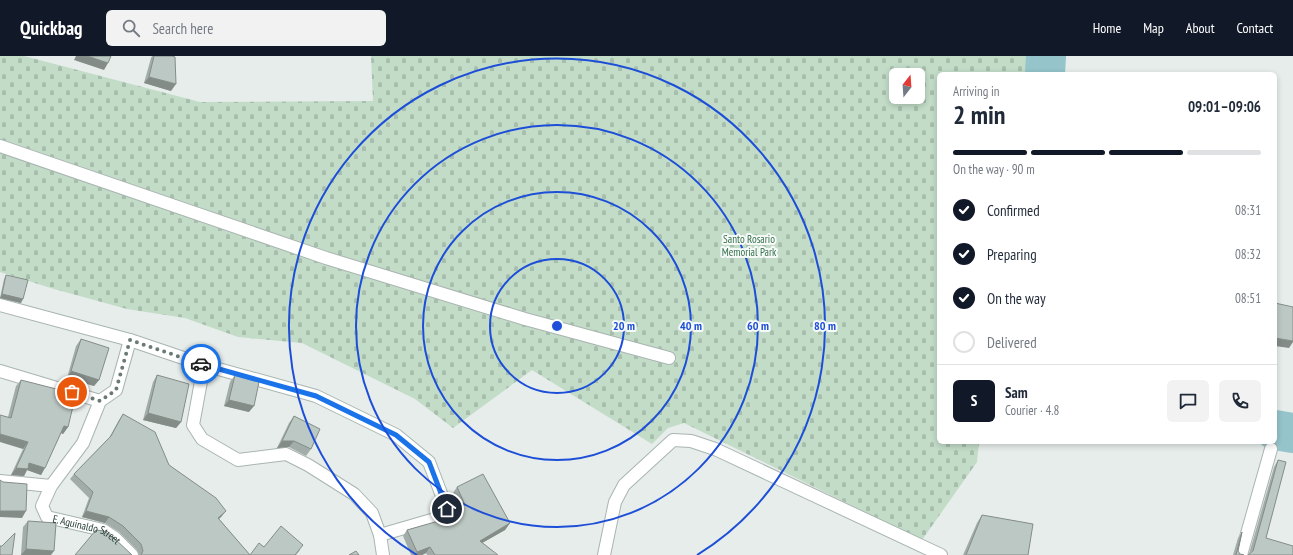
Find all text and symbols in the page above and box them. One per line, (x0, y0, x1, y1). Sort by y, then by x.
search box (106, 10, 386, 46)
text: Quickbag (20, 16, 82, 40)
icon: search (120, 17, 142, 39)
text: Search here (152, 19, 213, 38)
text: Home (1093, 19, 1121, 37)
text: Map (1143, 19, 1164, 37)
text: About (1186, 19, 1215, 37)
text: Contact (1237, 19, 1273, 37)
north arrow (889, 68, 925, 104)
map controls (889, 68, 925, 104)
text: Arriving in (953, 83, 1000, 100)
text: 09:01–09:06 (1188, 97, 1261, 116)
text: 2 min (953, 98, 1006, 131)
text: On the way · 90 m (953, 161, 1035, 178)
icon: check (953, 199, 975, 221)
text: Confirmed (987, 201, 1040, 220)
text: 08:31 (1235, 202, 1261, 219)
park label: Santo Rosario Memorial Park (722, 232, 777, 259)
icon: check (953, 243, 975, 265)
text: Preparing (987, 245, 1037, 264)
text: 08:32 (1235, 246, 1261, 263)
icon: check (953, 287, 975, 309)
text: On the way (987, 289, 1046, 308)
text: 08:51 (1235, 290, 1261, 307)
text: 20 m (613, 318, 635, 333)
text: 40 m (680, 318, 702, 333)
text: 60 m (747, 318, 769, 333)
text: 80 m (814, 318, 836, 333)
centre of rings (550, 319, 564, 333)
text: Delivered (987, 333, 1037, 352)
courier (181, 344, 221, 384)
icon: car (190, 353, 212, 375)
pin (55, 375, 89, 409)
button: chat (1167, 380, 1209, 422)
button: phone (1219, 380, 1261, 422)
icon: bag (61, 381, 83, 403)
text: Sam (1005, 383, 1028, 402)
text: S (971, 391, 977, 410)
text: Courier · 4.8 (1005, 402, 1059, 419)
pin (430, 492, 464, 526)
icon: home (436, 498, 458, 520)
street label: E. Aguinaldo Street (51, 512, 124, 547)

